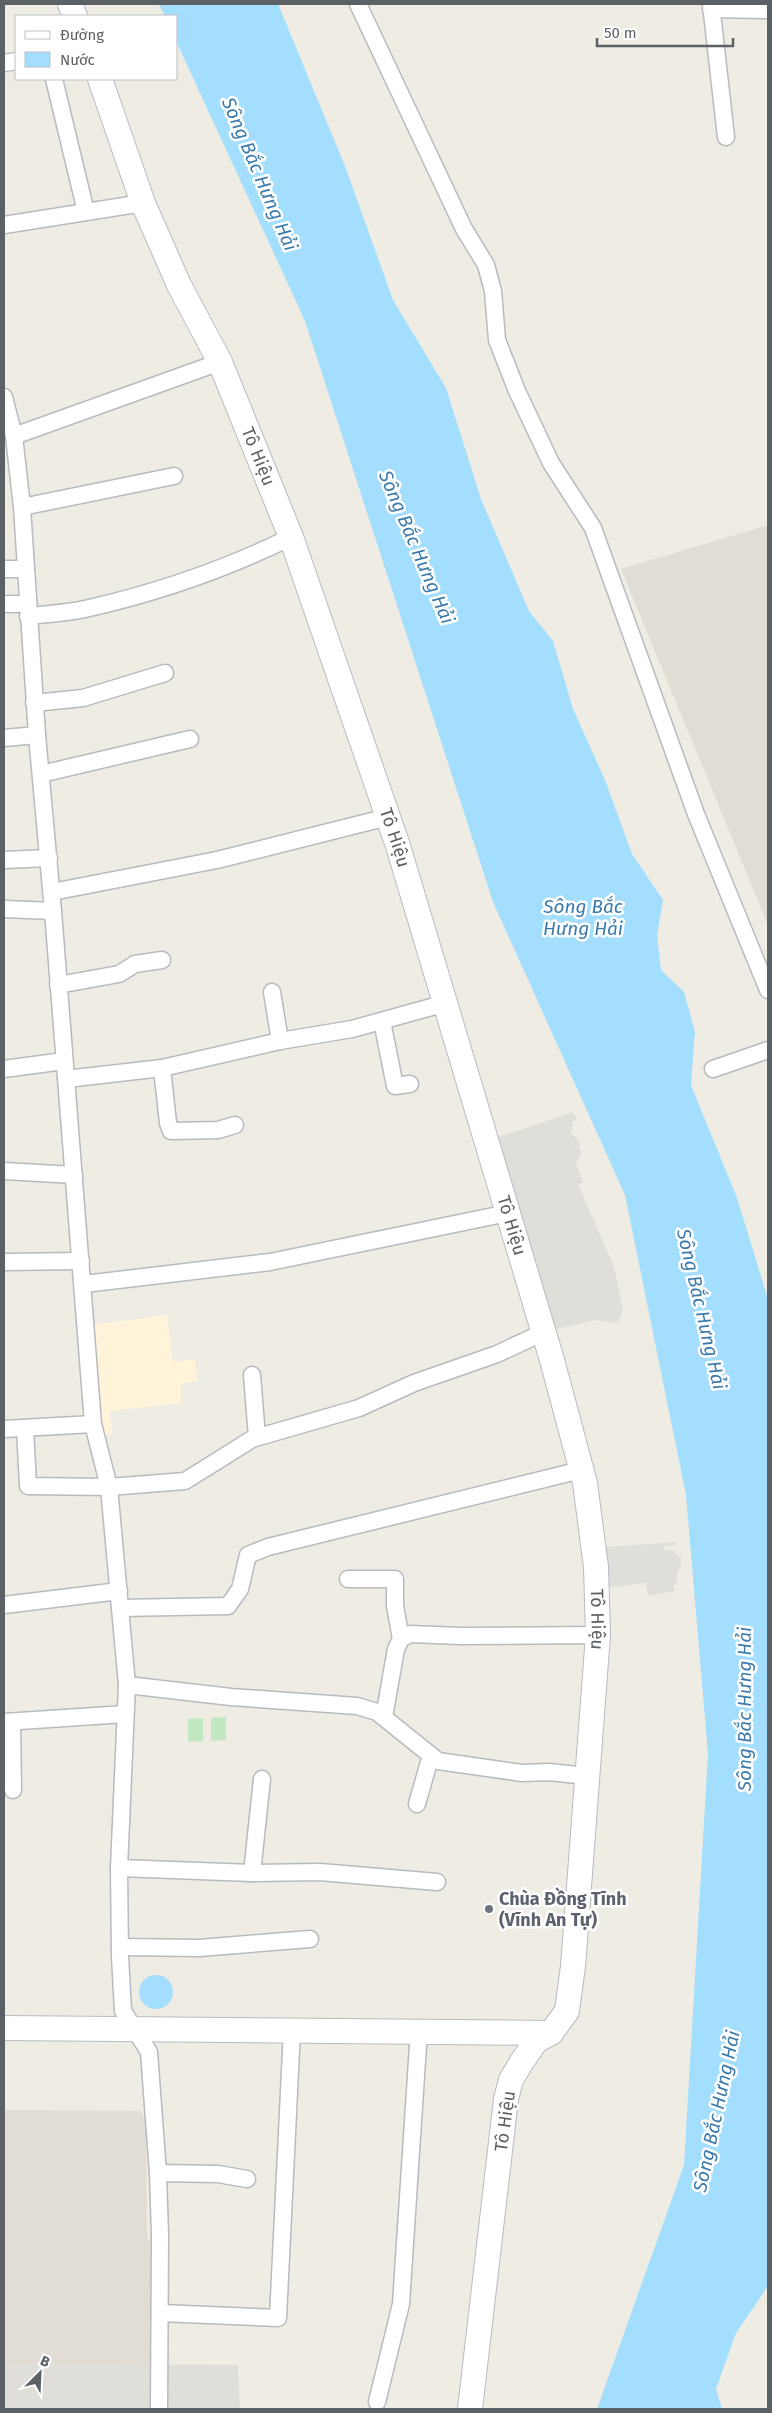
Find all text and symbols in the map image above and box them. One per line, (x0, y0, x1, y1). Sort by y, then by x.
legend (15, 15, 178, 80)
scale bar (597, 15, 733, 47)
text: 50 m (604, 24, 637, 42)
text: Đường (60, 26, 104, 44)
text: Nước (60, 51, 95, 69)
water label: Sông Bắc Hưng Hải (216, 93, 303, 255)
street label: Tô Hiệu (237, 424, 280, 489)
water label: Sông Bắc Hưng Hải (373, 466, 460, 628)
street label: Tô Hiệu (375, 805, 415, 870)
water label: Sông Bắc Hưng Hải (542, 895, 624, 940)
street label: Tô Hiệu (492, 1193, 531, 1258)
water label: Sông Bắc Hưng Hải (672, 1225, 731, 1393)
street label: Tô Hiệu (586, 1589, 609, 1651)
water label: Sông Bắc Hưng Hải (733, 1626, 756, 1792)
place label: Chùa Đồng Tĩnh (Vĩnh An Tự) (499, 1887, 627, 1931)
marker: Chùa Đồng Tĩnh (Vĩnh An Tự) (483, 1903, 495, 1915)
water label: Sông Bắc Hưng Hải (688, 2028, 745, 2195)
street label: Tô Hiệu (490, 2089, 520, 2153)
north arrow (15, 2348, 65, 2398)
text: B (38, 2352, 53, 2371)

